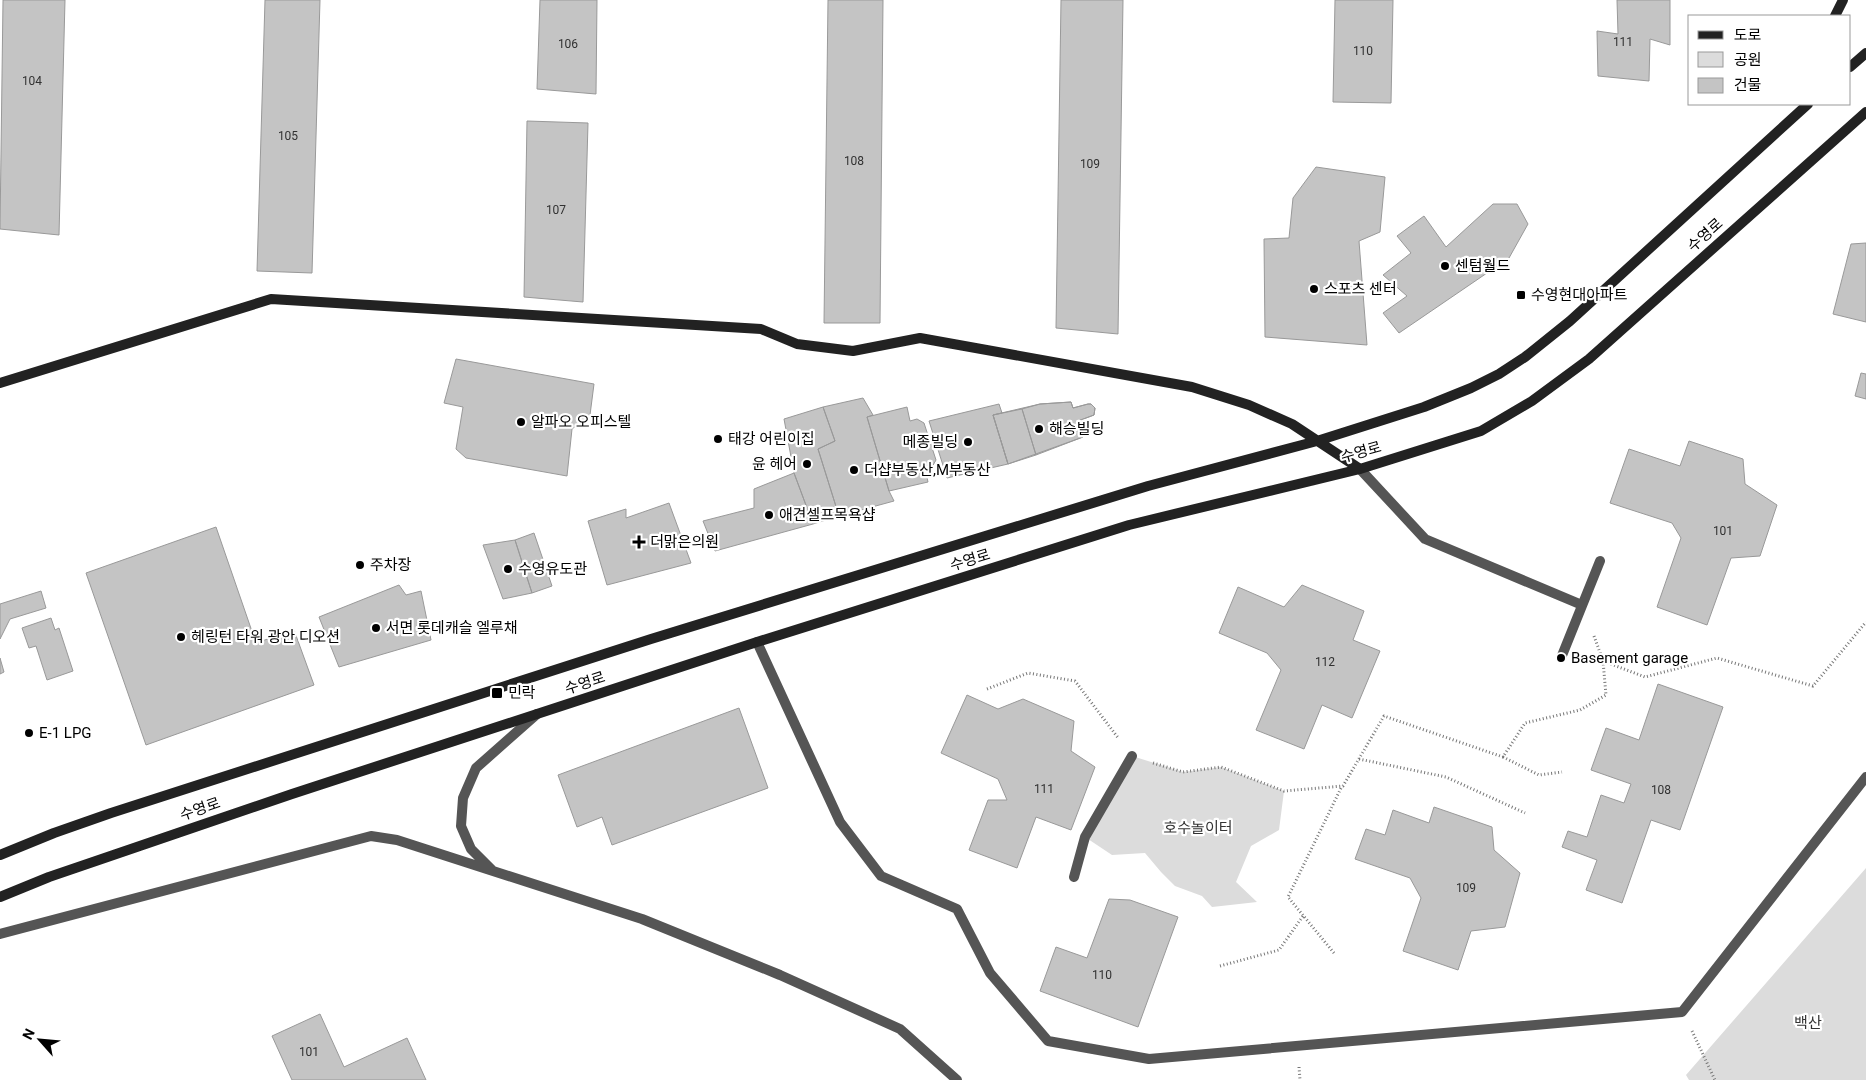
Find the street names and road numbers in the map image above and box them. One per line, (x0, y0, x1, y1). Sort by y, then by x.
street label: 수영로 (1684, 214, 1726, 256)
street label: 수영로 (1339, 438, 1383, 466)
street label: 수영로 (948, 545, 992, 575)
street label: 수영로 (563, 668, 607, 698)
street label: 수영로 (177, 794, 223, 824)

